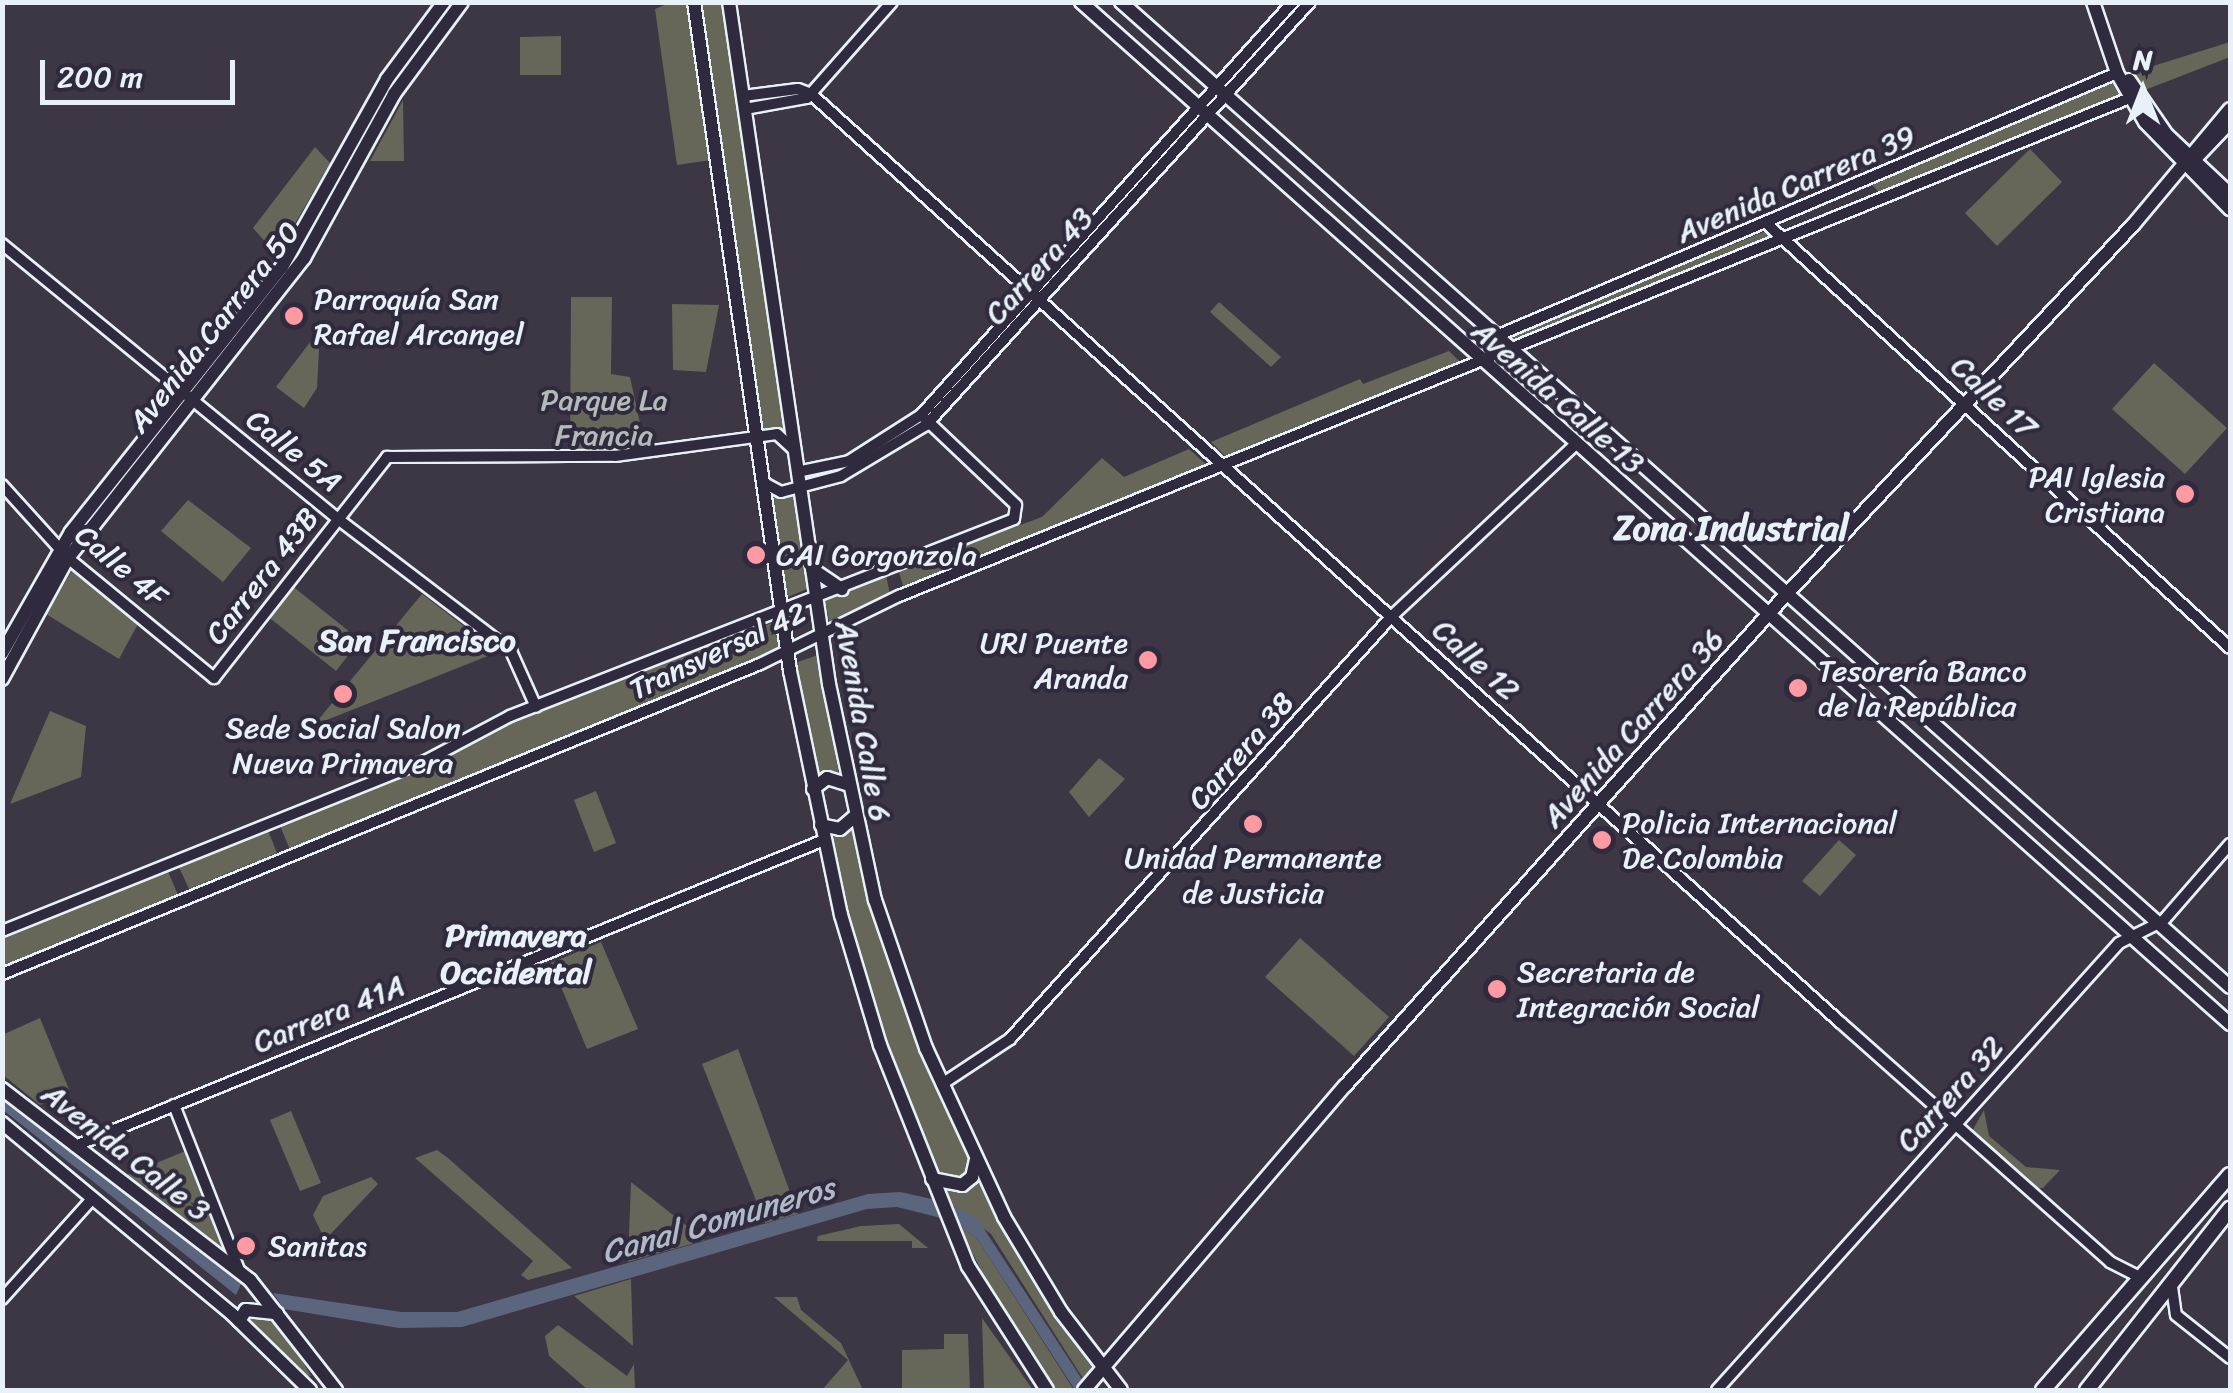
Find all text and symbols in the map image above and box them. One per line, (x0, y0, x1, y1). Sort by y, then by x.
text: N (2133, 35, 2153, 84)
scale bar (45, 40, 240, 102)
north arrow (2093, 40, 2193, 140)
text: 200 m (57, 50, 143, 104)
street label: Avenida Carrera 39 (1671, 117, 1921, 251)
street label: Carrera 43 (977, 200, 1101, 332)
street label: Avenida Carrera 50 (120, 214, 308, 440)
place label: Parroquía San Rafael Arcangel (314, 281, 524, 352)
marker: Parroquía San Rafael Arcangel (283, 305, 305, 327)
street label: Avenida Calle 13 (1465, 313, 1651, 481)
street label: Calle 17 (1944, 348, 2044, 446)
park label: Parque La Francia (540, 382, 668, 452)
street label: Calle 5A (239, 402, 349, 500)
place label: PAI Iglesia Cristiana (2026, 459, 2165, 530)
marker: PAI Iglesia Cristiana (2174, 483, 2196, 505)
street label: Carrera 43B (198, 501, 326, 651)
district label: Zona Industrial (1614, 507, 1848, 549)
street label: Calle 4F (68, 517, 174, 615)
place label: CAI Gorgonzola (776, 537, 977, 573)
marker: CAI Gorgonzola (745, 544, 767, 566)
street label: Transversal 42 (624, 594, 812, 708)
street label: Calle 12 (1425, 612, 1527, 708)
street label: Avenida Calle 6 (828, 618, 898, 824)
street label: Avenida Carrera 36 (1534, 621, 1732, 835)
district label: San Francisco (319, 622, 515, 660)
place label: URI Puente Aranda (979, 625, 1128, 696)
marker: URI Puente Aranda (1137, 649, 1159, 671)
place label: Tesorería Banco de la República (1818, 653, 2027, 724)
marker: Tesorería Banco de la República (1787, 677, 1809, 699)
marker: Sede Social Salon Nueva Primavera (332, 683, 354, 705)
street label: Carrera 38 (1180, 685, 1302, 817)
place label: Sede Social Salon Nueva Primavera (225, 710, 461, 780)
place label: Policia Internacional De Colombia (1622, 805, 1897, 876)
marker: Unidad Permanente de Justicia (1242, 813, 1264, 835)
marker: Policia Internacional De Colombia (1591, 829, 1613, 851)
place label: Unidad Permanente de Justicia (1124, 840, 1382, 910)
district label: Primavera Occidental (440, 918, 592, 993)
place label: Secretaria de Integración Social (1517, 954, 1760, 1024)
street label: Carrera 41A (248, 967, 410, 1061)
marker: Secretaria de Integración Social (1486, 978, 1508, 1000)
street label: Carrera 32 (1889, 1029, 2011, 1159)
street label: Avenida Calle 3 (35, 1075, 217, 1229)
water label: Canal Comuneros (597, 1169, 839, 1273)
place label: Sanitas (268, 1228, 367, 1264)
marker: Sanitas (233, 1233, 259, 1259)

